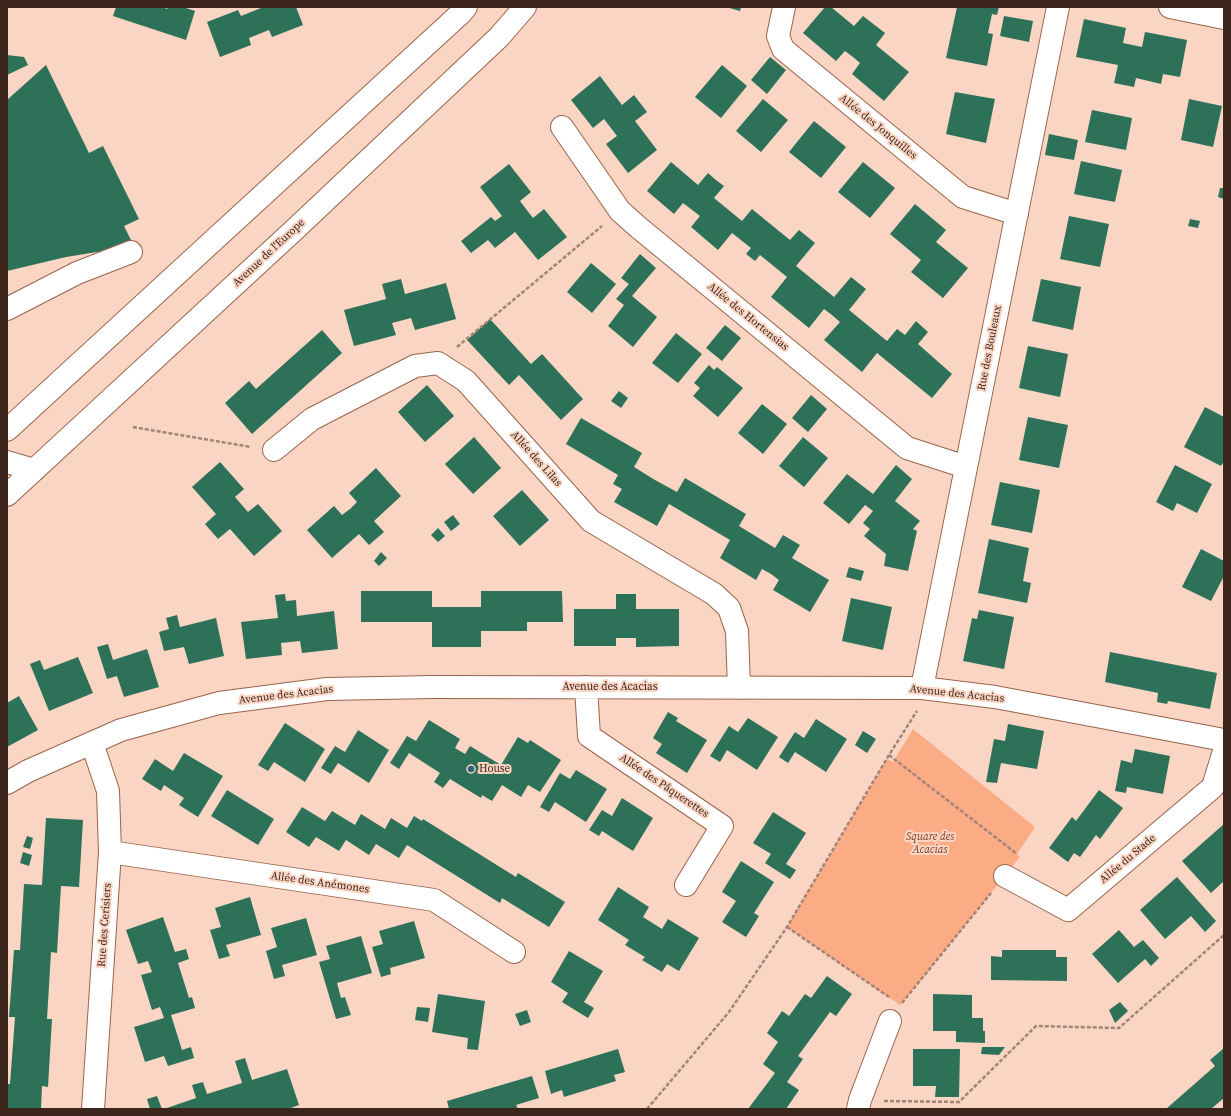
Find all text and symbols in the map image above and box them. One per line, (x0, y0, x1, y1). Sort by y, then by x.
street label: Allée des Jonquilles (836, 92, 920, 162)
street label: Avenue de l'Europe (230, 216, 308, 290)
street label: Allée des Hortensias (705, 280, 791, 354)
street label: Rue des Bouleaux (975, 304, 1005, 392)
street label: Allée des Lilas (508, 428, 564, 490)
street label: Avenue des Acacias (563, 680, 657, 694)
street label: Avenue des Acacias (909, 682, 1005, 706)
street label: Avenue des Acacias (238, 683, 334, 707)
street label: Allée des Pâquerettes (617, 751, 711, 821)
place label: House (479, 762, 510, 776)
marker: House (466, 764, 476, 774)
park label: Square des Acacias (906, 830, 954, 856)
street label: Allée du Stade (1097, 832, 1159, 886)
street label: Allée des Anémones (270, 870, 370, 896)
street label: Rue des Cerisiers (95, 883, 115, 967)

